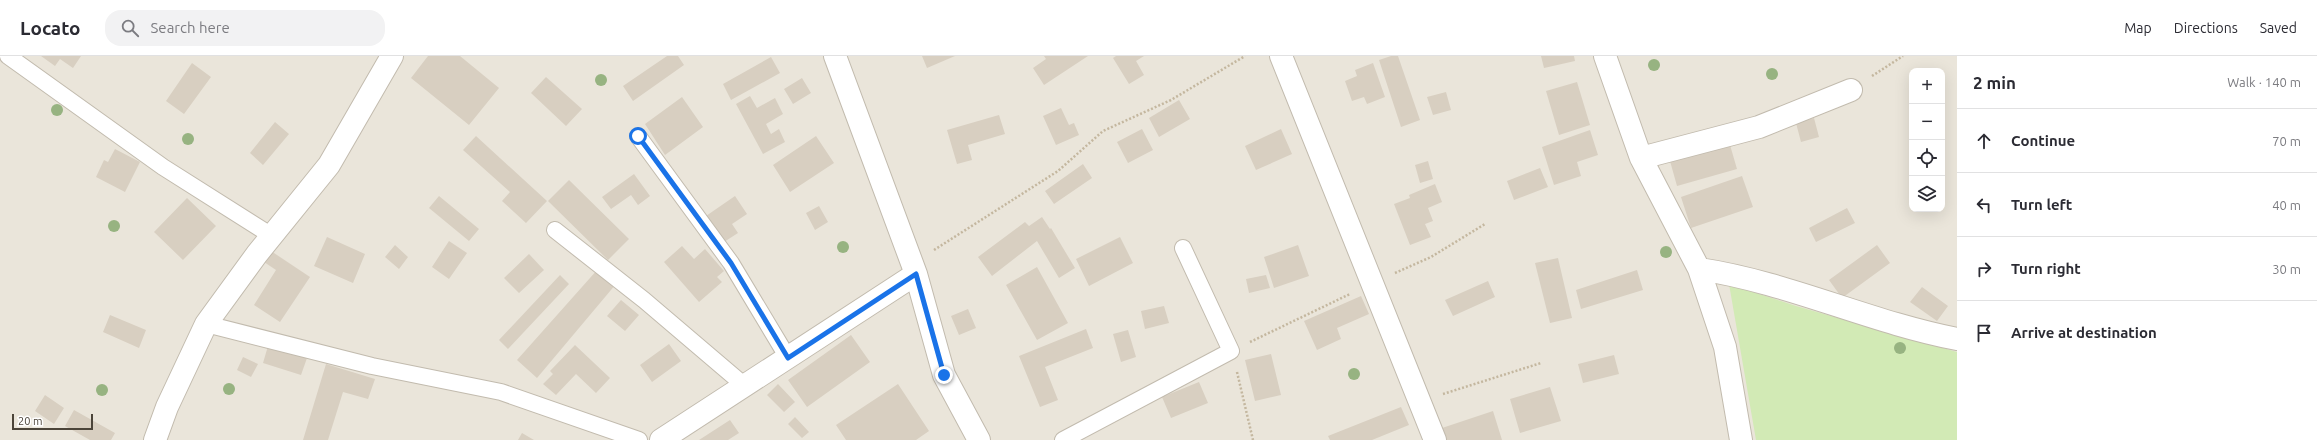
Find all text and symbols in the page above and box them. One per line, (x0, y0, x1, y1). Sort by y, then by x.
search box (105, 10, 385, 46)
text: Locato (20, 17, 81, 39)
icon: search (119, 17, 141, 39)
text: Search here (151, 19, 230, 36)
text: Map (2124, 20, 2152, 36)
text: Directions (2174, 20, 2238, 36)
text: Saved (2260, 20, 2297, 36)
map controls (1909, 68, 1945, 212)
button: + (1909, 68, 1945, 104)
text: 2 min (1973, 73, 2016, 92)
text: Walk · 140 m (2227, 75, 2301, 89)
button: − (1909, 104, 1945, 140)
route start (629, 127, 647, 145)
icon: ahead (1973, 130, 1995, 152)
text: Continue (2011, 132, 2075, 149)
text: 70 m (2272, 134, 2301, 148)
button: locate (1909, 140, 1945, 176)
button: layers (1909, 176, 1945, 212)
icon: left (1973, 194, 1995, 216)
text: Turn left (2011, 196, 2072, 213)
text: 40 m (2272, 198, 2301, 212)
icon: right (1973, 258, 1995, 280)
text: Turn right (2011, 260, 2081, 277)
text: 30 m (2272, 262, 2301, 276)
icon: arrive (1973, 322, 1995, 344)
text: Arrive at destination (2011, 324, 2157, 341)
route end (935, 366, 953, 384)
scale bar (12, 412, 93, 431)
text: 20 m (18, 415, 42, 427)

